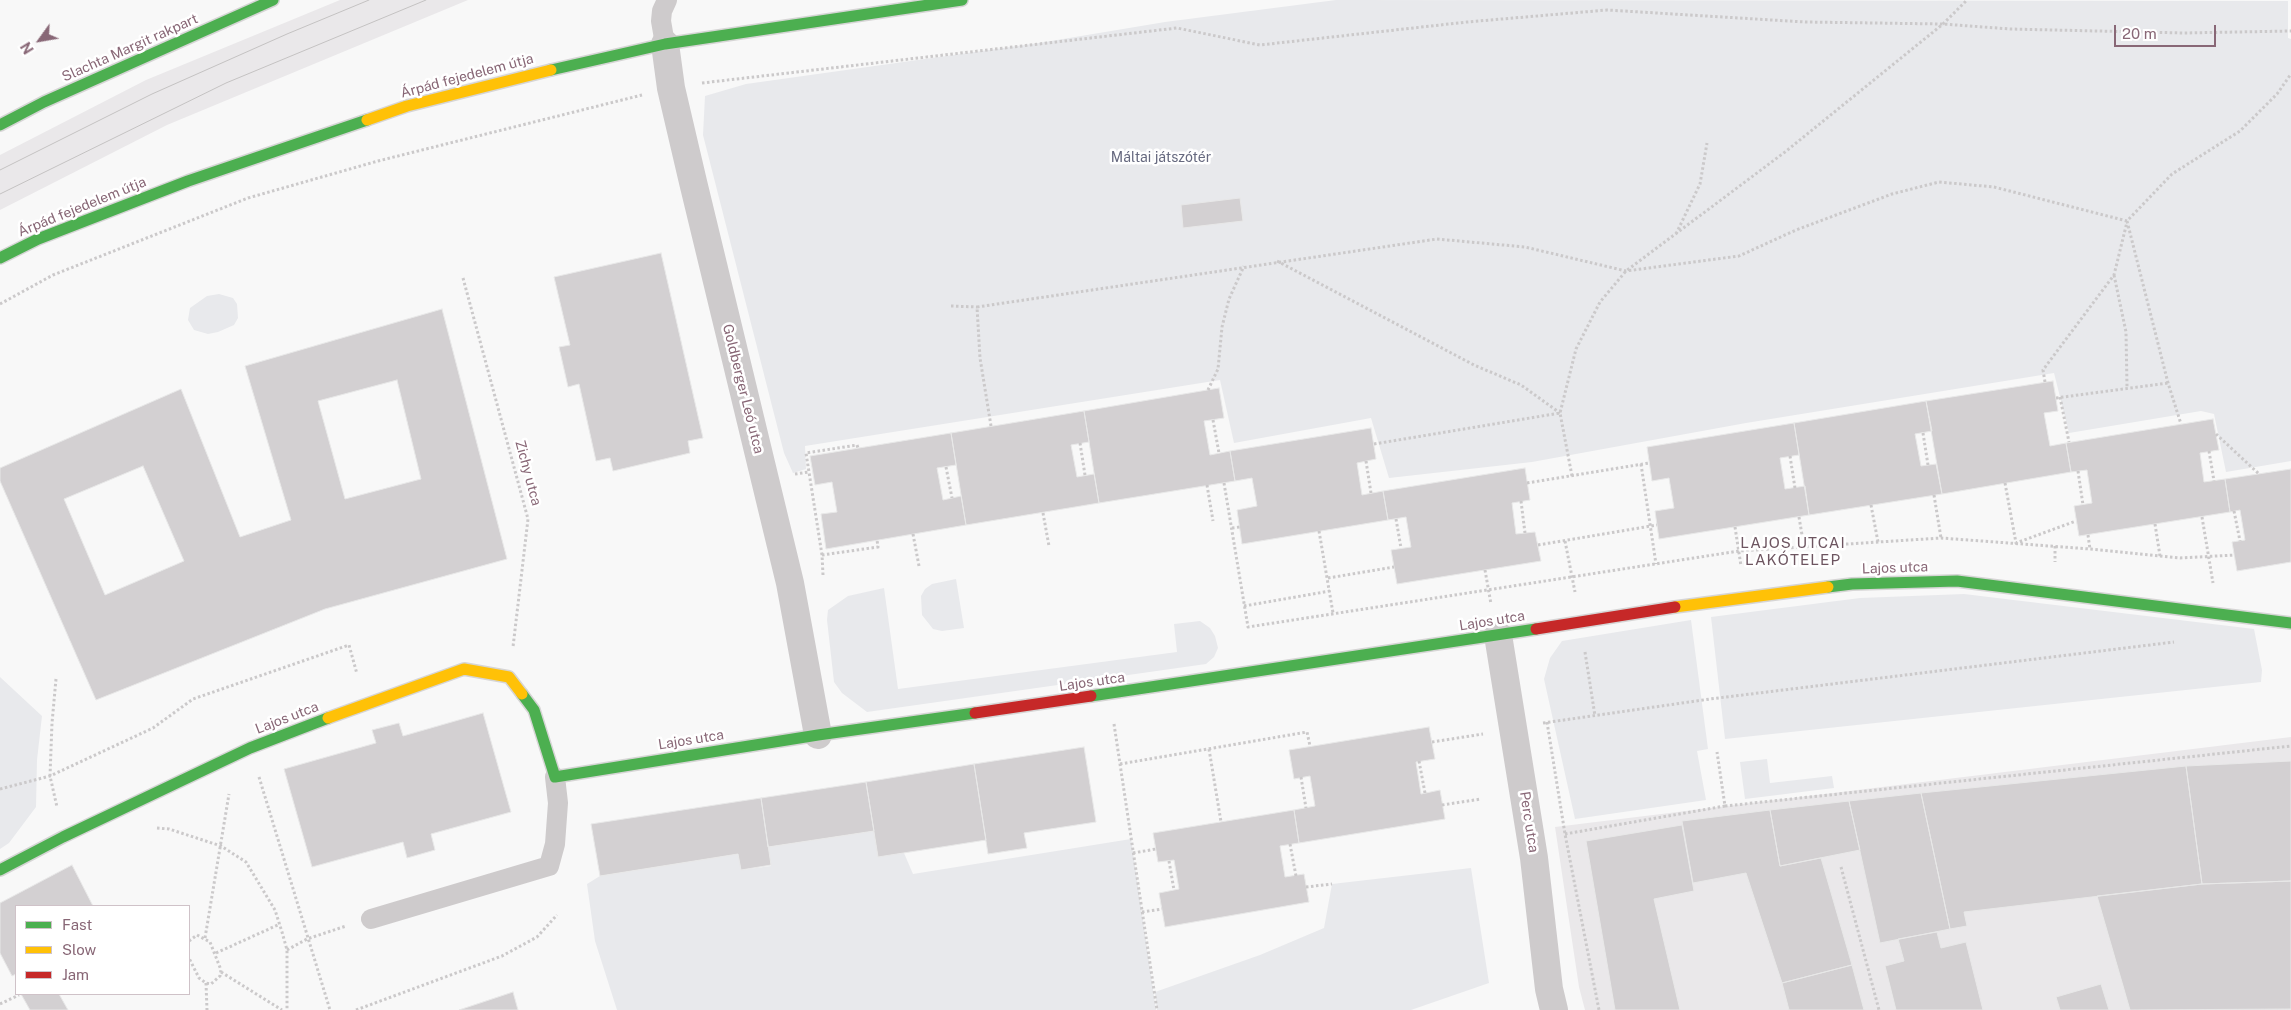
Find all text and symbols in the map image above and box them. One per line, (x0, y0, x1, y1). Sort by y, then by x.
street label: Slachta Margit rakpart (59, 10, 201, 86)
north arrow (15, 15, 65, 65)
scale bar (2116, 15, 2218, 47)
text: 20 m (2122, 25, 2157, 42)
text: N (18, 39, 37, 57)
street label: Árpád fejedelem útja (399, 50, 535, 102)
park label: Máltai játszótér (1111, 150, 1211, 166)
street label: Árpád fejedelem útja (15, 174, 149, 240)
street label: Goldberger Leó utca (719, 322, 767, 456)
street label: Zichy utca (511, 438, 545, 508)
district label: LAJOS UTCAI LAKÓTELEP (1739, 534, 1847, 569)
street label: Lajos utca (1862, 558, 1928, 578)
street label: Lajos utca (1458, 608, 1526, 634)
street label: Lajos utca (1058, 669, 1126, 695)
street label: Lajos utca (253, 698, 321, 738)
street label: Lajos utca (657, 727, 725, 753)
street label: Perc utca (1516, 790, 1542, 854)
legend (15, 905, 190, 995)
text: Fast (62, 916, 92, 933)
text: Slow (62, 941, 96, 958)
text: Jam (62, 966, 89, 983)

